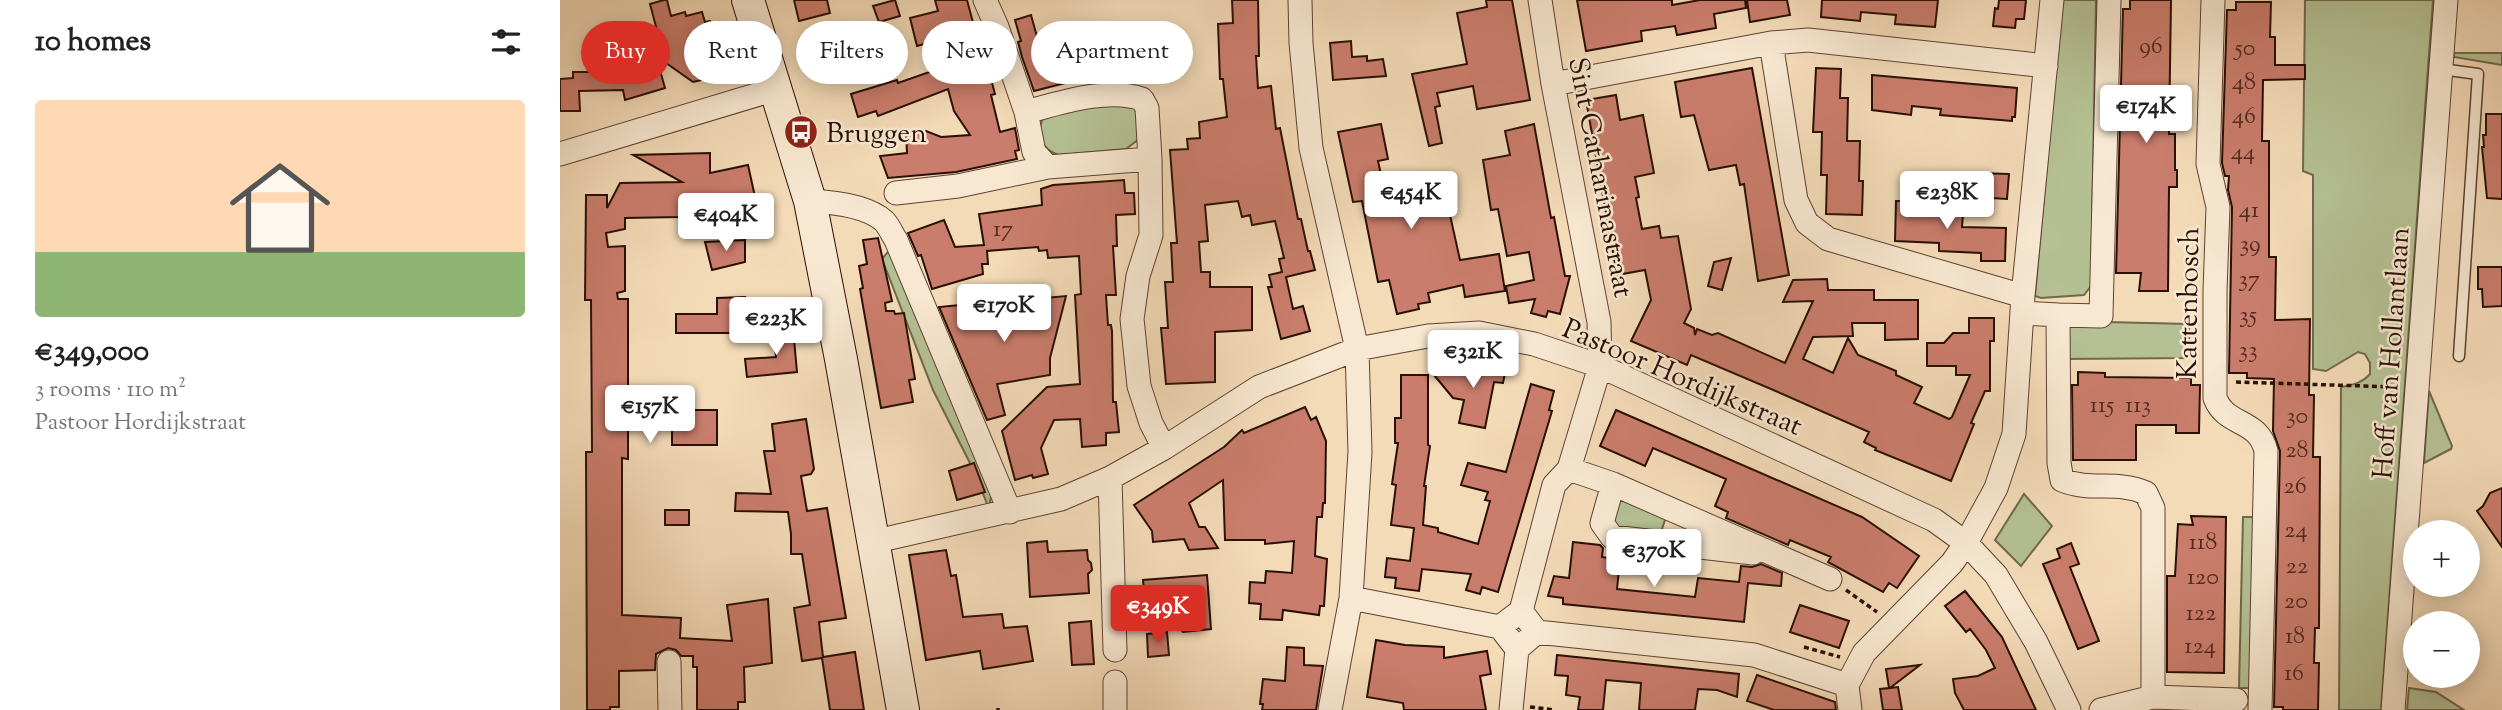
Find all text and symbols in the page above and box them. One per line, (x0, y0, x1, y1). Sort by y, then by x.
text: 10 homes (35, 21, 151, 64)
chip: Buy (581, 21, 670, 84)
chip: Rent (684, 21, 782, 84)
chip: Filters (796, 21, 908, 84)
chip: New (922, 21, 1017, 84)
chip: Apartment (1031, 21, 1193, 84)
icon: filters (487, 23, 525, 61)
house number: 96 (2139, 30, 2163, 64)
house number: 50 (2233, 32, 2255, 66)
street label: Sint Catharinastraat (1556, 54, 1642, 302)
house number: 48 (2232, 66, 2256, 100)
pin: €174K (2097, 86, 2195, 145)
text: €174K (2116, 91, 2176, 124)
house number: 46 (2232, 100, 2256, 134)
bus stop icon: Bruggen (782, 113, 820, 151)
place label: Bruggen (826, 115, 927, 155)
house number: 44 (2231, 136, 2255, 170)
icon: home (217, 145, 343, 271)
pin: €454K (1362, 172, 1460, 231)
pin: €238K (1898, 172, 1996, 231)
text: €454K (1381, 177, 1441, 210)
text: €238K (1916, 177, 1978, 210)
pin: €404K (677, 194, 775, 253)
house number: 41 (2239, 194, 2259, 228)
text: €404K (694, 199, 758, 232)
house number: 17 (993, 213, 1013, 247)
street label: Hoff van Hollantlaan (2364, 226, 2422, 480)
street label: Kattenbosch (2169, 227, 2211, 379)
house number: 39 (2239, 228, 2261, 262)
house number: 37 (2238, 263, 2260, 297)
pin: €170K (955, 284, 1053, 344)
text: €170K (973, 290, 1035, 323)
pin: €223K (727, 298, 825, 357)
house number: 35 (2239, 299, 2257, 333)
text: €223K (745, 303, 807, 336)
street label: Pastoor Hordijkstraat (1556, 310, 1808, 448)
pin: €321K (1424, 330, 1522, 390)
text: €349,000 (35, 331, 149, 374)
house number: 33 (2238, 334, 2258, 368)
text: €321K (1444, 336, 1502, 369)
text: 3 rooms · 110 m² (35, 374, 186, 407)
pin: €157K (601, 386, 699, 445)
house number: 115 (2090, 389, 2114, 423)
house number: 113 (2125, 389, 2151, 423)
text: €157K (621, 391, 679, 424)
house number: 30 (2286, 400, 2308, 434)
text: Pastoor Hordijkstraat (35, 407, 246, 440)
house number: 28 (2285, 434, 2309, 468)
house number: 26 (2283, 470, 2307, 504)
house number: 24 (2284, 514, 2308, 548)
map controls (2403, 520, 2480, 688)
button: + (2403, 520, 2480, 597)
house number: 118 (2189, 526, 2217, 560)
pin: €370K (1605, 530, 1703, 589)
text: €370K (1622, 535, 1686, 568)
house number: 22 (2286, 550, 2308, 584)
house number: 120 (2187, 561, 2219, 595)
house number: 20 (2284, 585, 2308, 619)
pin: €349K (1109, 586, 1207, 645)
text: €349K (1127, 591, 1189, 624)
house number: 122 (2186, 597, 2216, 631)
button: − (2403, 611, 2480, 688)
house number: 18 (2285, 620, 2305, 654)
house number: 124 (2184, 630, 2216, 664)
house number: 16 (2284, 657, 2304, 691)

